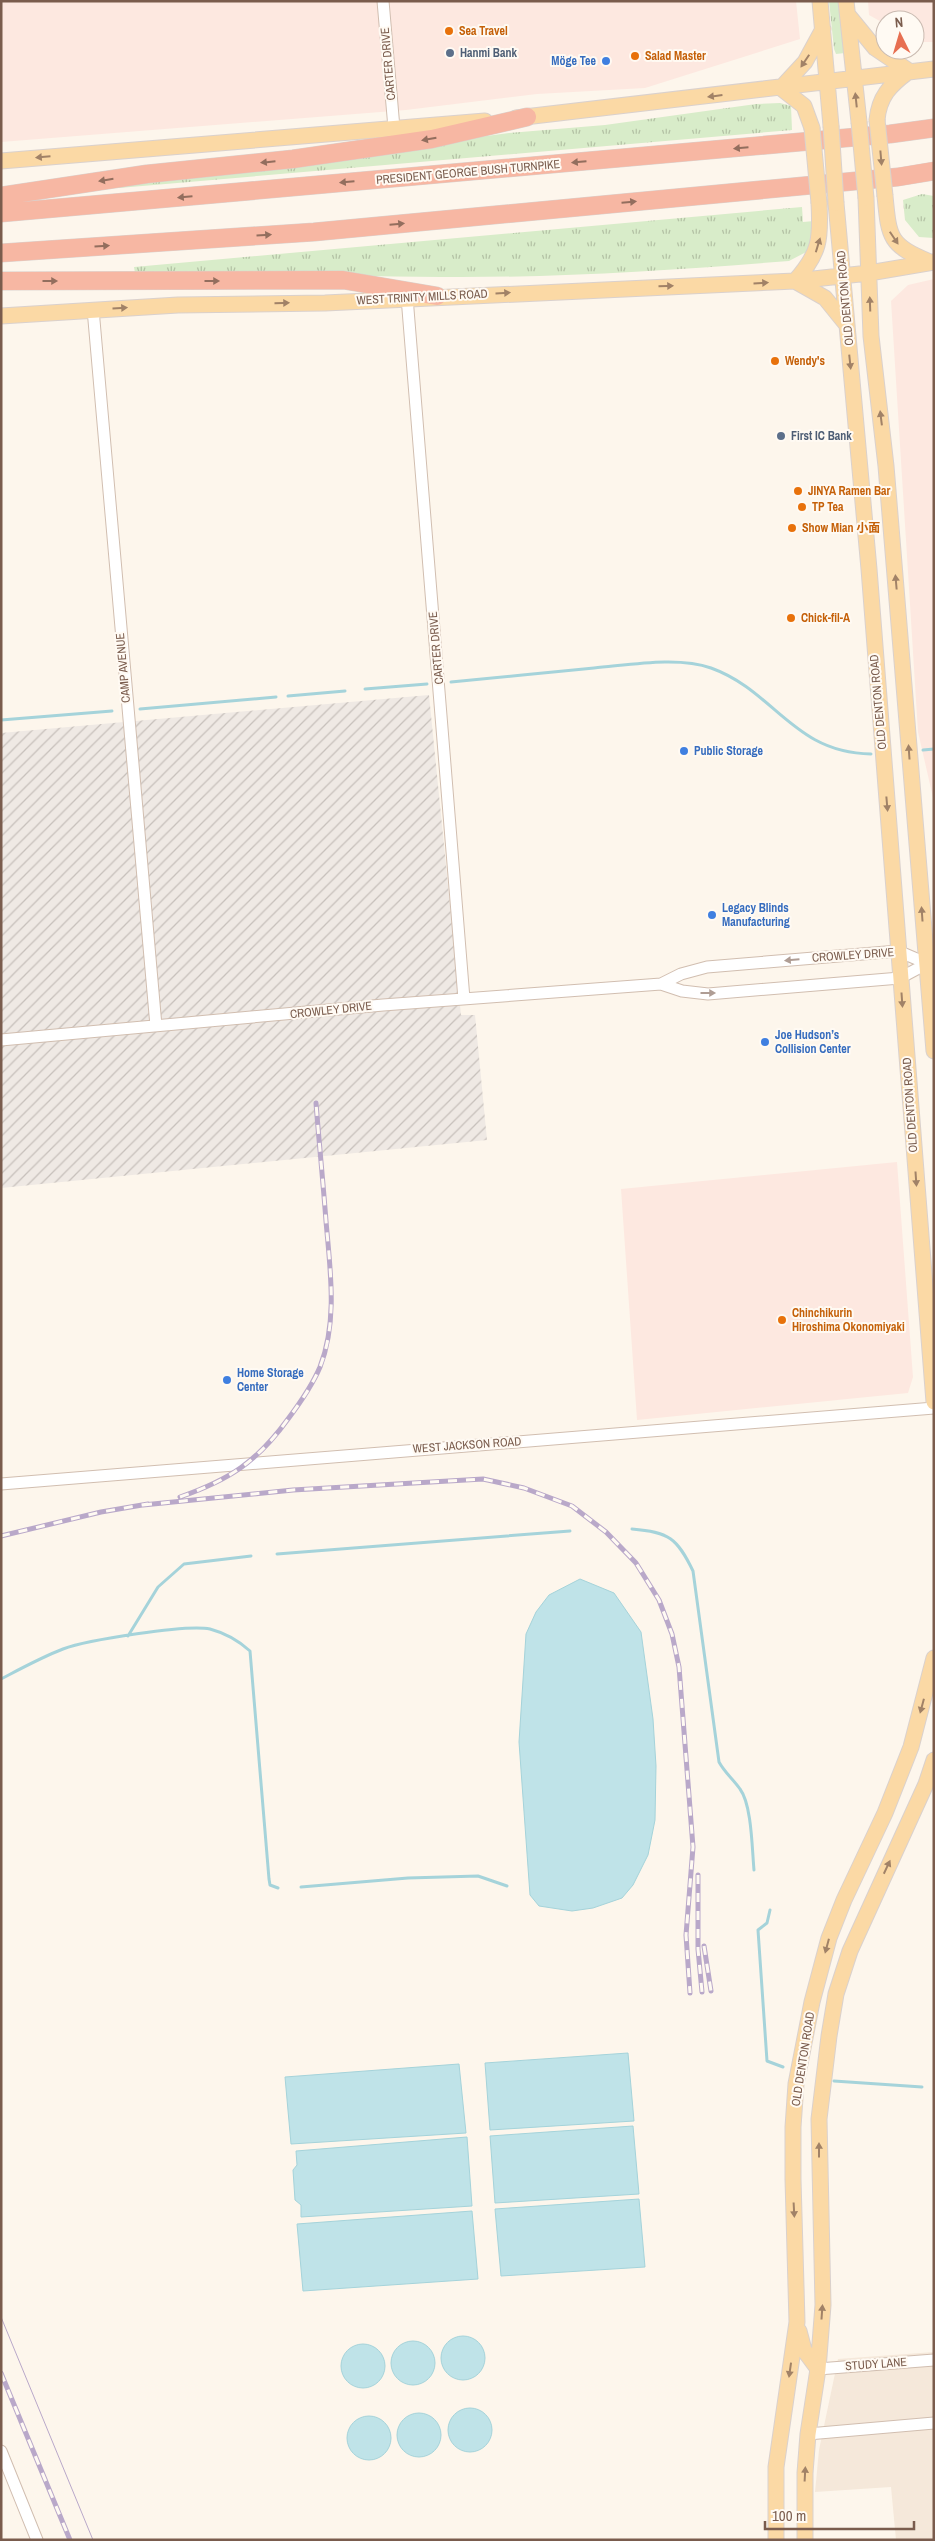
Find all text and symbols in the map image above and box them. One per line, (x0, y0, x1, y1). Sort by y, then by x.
north arrow (875, 10, 925, 60)
text: N (894, 13, 904, 31)
place label: Sea Travel (459, 23, 508, 39)
marker: Sea Travel (443, 25, 455, 37)
street label: CARTER DRIVE (377, 27, 399, 101)
place label: Hanmi Bank (460, 45, 517, 61)
marker: Hanmi Bank (444, 47, 456, 59)
place label: Salad Master (645, 48, 706, 64)
marker: Salad Master (629, 50, 641, 62)
place label: Möge Tee (551, 53, 597, 69)
one-way arrow (800, 54, 810, 67)
marker: Möge Tee (600, 55, 612, 67)
one-way arrow (852, 91, 860, 107)
one-way arrow (707, 92, 723, 100)
one-way arrow (420, 136, 436, 144)
one-way arrow (732, 144, 748, 152)
one-way arrow (877, 150, 885, 166)
one-way arrow (34, 153, 50, 161)
street label: PRESIDENT GEORGE BUSH TURNPIKE (375, 156, 561, 188)
one-way arrow (259, 158, 275, 166)
one-way arrow (571, 158, 587, 166)
one-way arrow (98, 177, 114, 185)
one-way arrow (339, 179, 355, 187)
one-way arrow (177, 193, 193, 201)
one-way arrow (621, 198, 637, 206)
one-way arrow (390, 220, 406, 228)
one-way arrow (257, 231, 273, 239)
one-way arrow (889, 231, 899, 245)
one-way arrow (814, 238, 822, 253)
one-way arrow (95, 242, 111, 250)
street label: OLD DENTON ROAD (833, 250, 857, 346)
one-way arrow (42, 277, 58, 285)
one-way arrow (205, 277, 221, 285)
one-way arrow (753, 278, 769, 286)
one-way arrow (658, 282, 674, 290)
street label: WEST TRINITY MILLS ROAD (356, 286, 488, 308)
one-way arrow (496, 288, 512, 296)
one-way arrow (866, 296, 874, 312)
one-way arrow (274, 299, 290, 307)
one-way arrow (112, 303, 128, 311)
place label: Wendy's (785, 353, 825, 369)
one-way arrow (846, 354, 854, 370)
marker: Wendy's (769, 355, 781, 367)
one-way arrow (877, 410, 885, 426)
place label: First IC Bank (791, 428, 852, 444)
marker: First IC Bank (775, 430, 787, 442)
place label: JINYA Ramen Bar (808, 483, 891, 499)
marker: JINYA Ramen Bar (792, 485, 804, 497)
place label: TP Tea (812, 499, 844, 515)
marker: TP Tea (796, 501, 808, 513)
place label: Show Mian 小面 (802, 520, 880, 536)
marker: Show Mian 小面 (786, 522, 798, 534)
one-way arrow (891, 574, 899, 590)
place label: Chick-fil-A (801, 610, 851, 626)
street label: CARTER DRIVE (425, 611, 447, 685)
marker: Chick-fil-A (785, 612, 797, 624)
street label: CAMP AVENUE (112, 632, 134, 704)
street label: OLD DENTON ROAD (866, 654, 890, 750)
place label: Public Storage (694, 743, 763, 759)
one-way arrow (905, 744, 913, 760)
marker: Public Storage (678, 745, 690, 757)
one-way arrow (883, 796, 891, 812)
place label: Legacy Blinds Manufacturing (722, 900, 790, 930)
one-way arrow (917, 906, 925, 922)
marker: Legacy Blinds Manufacturing (706, 909, 718, 921)
street label: CROWLEY DRIVE (811, 944, 895, 966)
one-way arrow (784, 956, 800, 964)
one-way arrow (701, 989, 717, 997)
one-way arrow (898, 992, 906, 1008)
street label: CROWLEY DRIVE (289, 998, 373, 1022)
place label: Joe Hudson’s Collision Center (775, 1027, 851, 1057)
marker: Joe Hudson’s Collision Center (759, 1036, 771, 1048)
street label: OLD DENTON ROAD (899, 1057, 921, 1153)
one-way arrow (912, 1172, 920, 1188)
place label: Chinchikurin Hiroshima Okonomiyaki (792, 1305, 905, 1335)
marker: Chinchikurin Hiroshima Okonomiyaki (776, 1314, 788, 1326)
place label: Home Storage Center (237, 1365, 304, 1395)
marker: Home Storage Center (221, 1374, 233, 1386)
street label: WEST JACKSON ROAD (412, 1433, 522, 1457)
one-way arrow (918, 1698, 926, 1713)
one-way arrow (884, 1860, 892, 1874)
one-way arrow (822, 1938, 830, 1953)
street label: OLD DENTON ROAD (788, 2011, 818, 2107)
one-way arrow (815, 2141, 823, 2157)
one-way arrow (790, 2202, 798, 2218)
one-way arrow (819, 2304, 827, 2320)
street label: STUDY LANE (845, 2354, 907, 2374)
one-way arrow (785, 2362, 793, 2378)
one-way arrow (801, 2465, 809, 2481)
scale bar (765, 2498, 914, 2530)
text: 100 m (772, 2505, 806, 2526)

